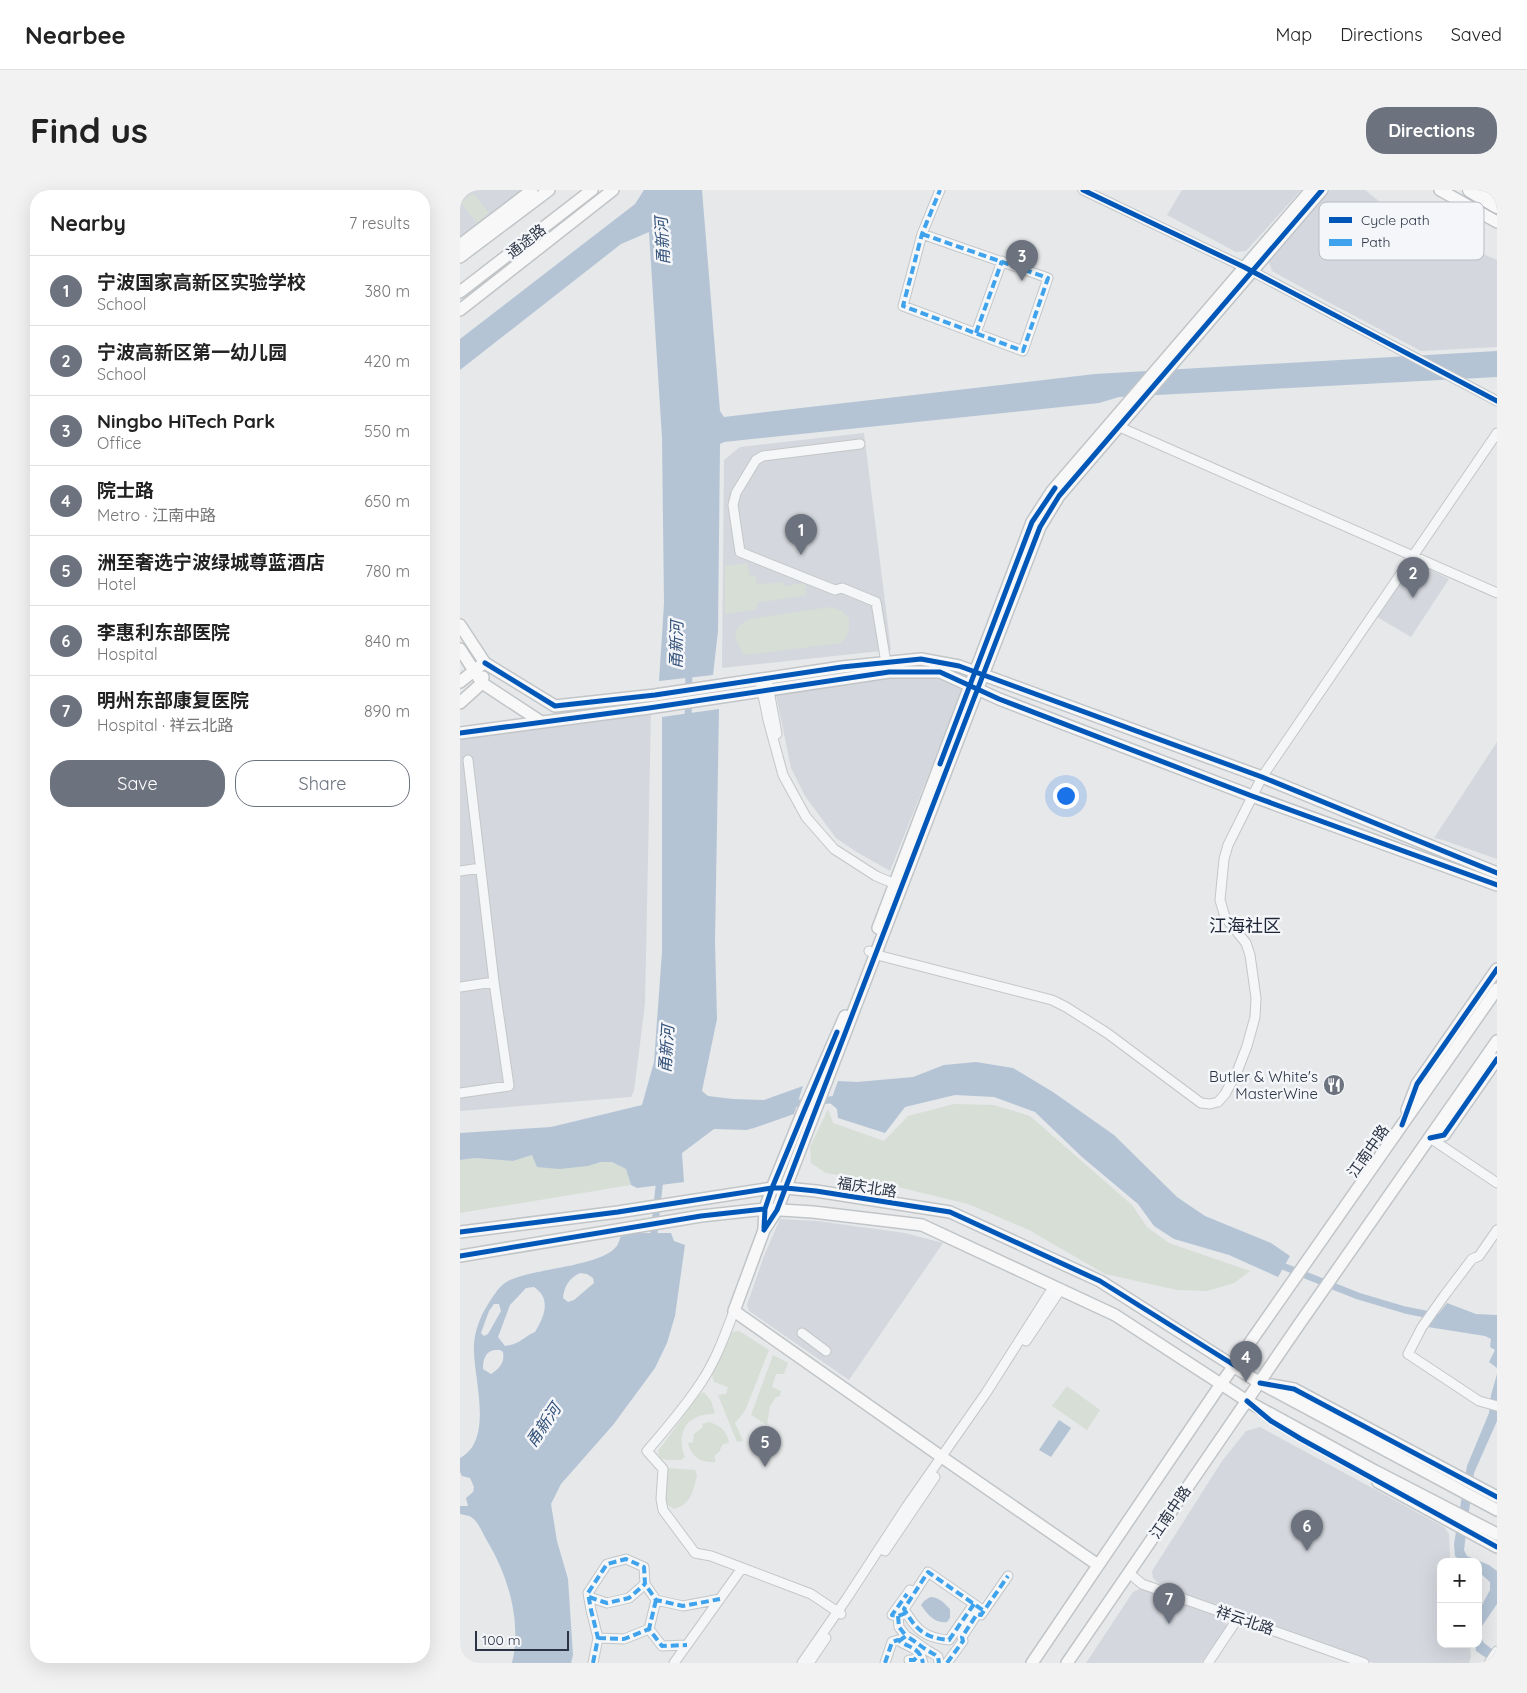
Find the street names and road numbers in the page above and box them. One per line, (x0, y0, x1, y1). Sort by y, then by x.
street label: 通途路 (502, 220, 550, 262)
street label: 江南中路 (1343, 1121, 1393, 1181)
street label: 福庆北路 (836, 1173, 898, 1201)
street label: 江南中路 (1145, 1482, 1195, 1542)
street label: 祥云北路 (1214, 1601, 1276, 1639)

